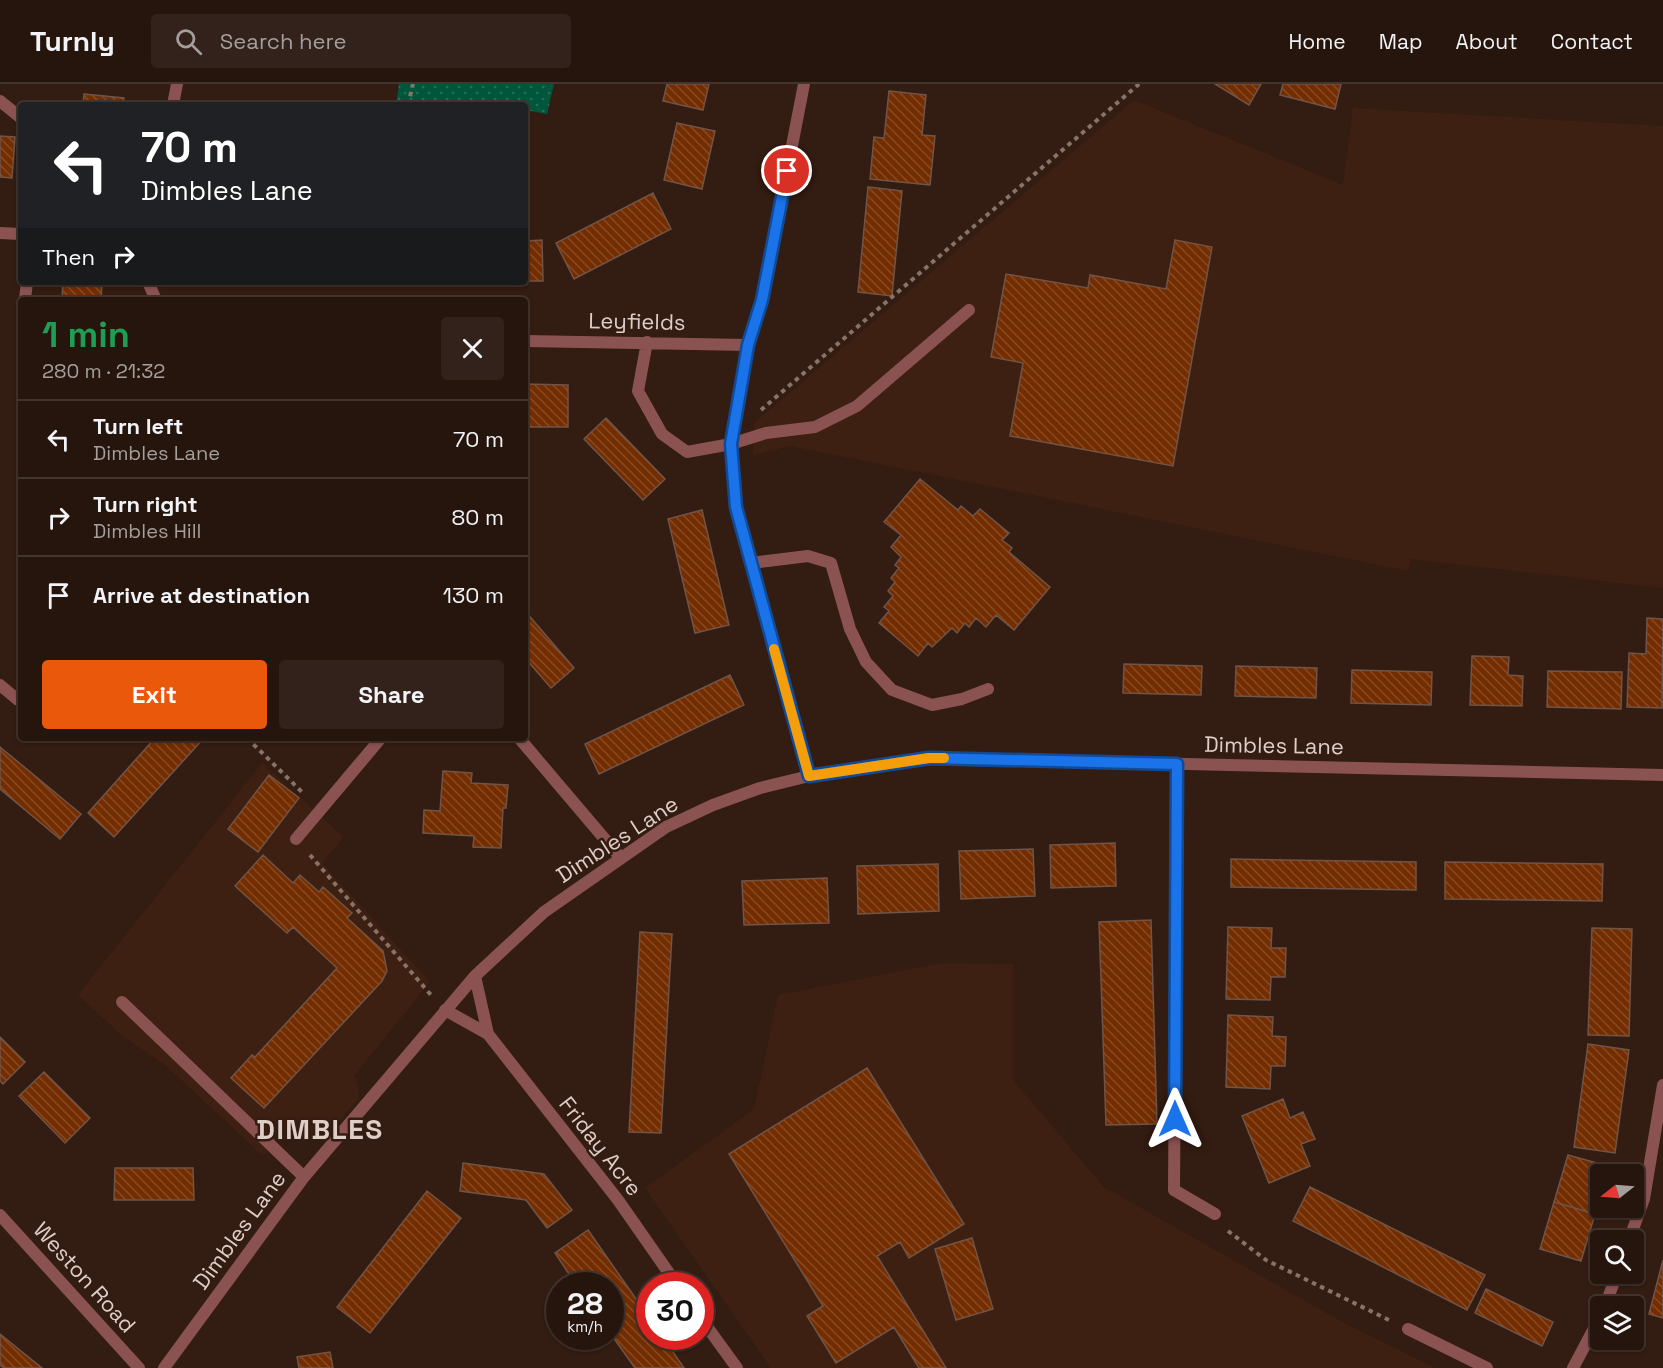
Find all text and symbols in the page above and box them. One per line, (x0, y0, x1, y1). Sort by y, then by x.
search box (151, 14, 571, 68)
text: Turnly (30, 23, 115, 59)
icon: search (172, 25, 205, 58)
text: Search here (220, 27, 347, 55)
text: Home (1288, 28, 1346, 55)
text: Map (1379, 28, 1423, 55)
text: About (1456, 28, 1518, 55)
text: Contact (1551, 28, 1633, 55)
text: 70 m (141, 121, 238, 174)
icon: left (42, 126, 120, 204)
pin (761, 145, 812, 196)
icon: arrive (770, 154, 803, 187)
text: Dimbles Lane (141, 173, 313, 208)
icon: right (107, 240, 140, 273)
text: Then (42, 243, 95, 271)
street label: Leyfields (588, 306, 686, 336)
text: 1 min (42, 312, 130, 358)
button: close (441, 317, 504, 380)
text: 280 m · 21:32 (42, 358, 165, 384)
text: Turn left (93, 412, 183, 440)
icon: left (42, 423, 75, 456)
text: 70 m (453, 425, 504, 453)
text: Dimbles Lane (93, 440, 220, 466)
text: Turn right (93, 490, 198, 518)
icon: right (42, 501, 75, 534)
text: 80 m (452, 503, 504, 531)
text: Dimbles Hill (93, 518, 201, 544)
icon: arrive (42, 579, 75, 612)
text: Arrive at destination (93, 581, 310, 609)
text: 130 m (443, 581, 504, 609)
button: Exit (42, 660, 267, 729)
button: Share (279, 660, 504, 729)
street label: Dimbles Lane (1204, 730, 1344, 760)
street label: Dimbles Lane (551, 789, 683, 889)
position arrow (1143, 1087, 1207, 1151)
street label: Friday Acre (553, 1091, 649, 1201)
district label: DIMBLES (256, 1111, 384, 1147)
north arrow (1590, 1164, 1644, 1218)
map controls (1590, 1164, 1644, 1350)
street label: Dimbles Lane (187, 1165, 291, 1295)
street label: Weston Road (28, 1216, 142, 1338)
button: search (1590, 1230, 1644, 1284)
speed limit sign: 30 (636, 1272, 714, 1350)
text: 28 (567, 1284, 603, 1323)
button: layers (1590, 1296, 1644, 1350)
text: km/h (567, 1317, 603, 1336)

